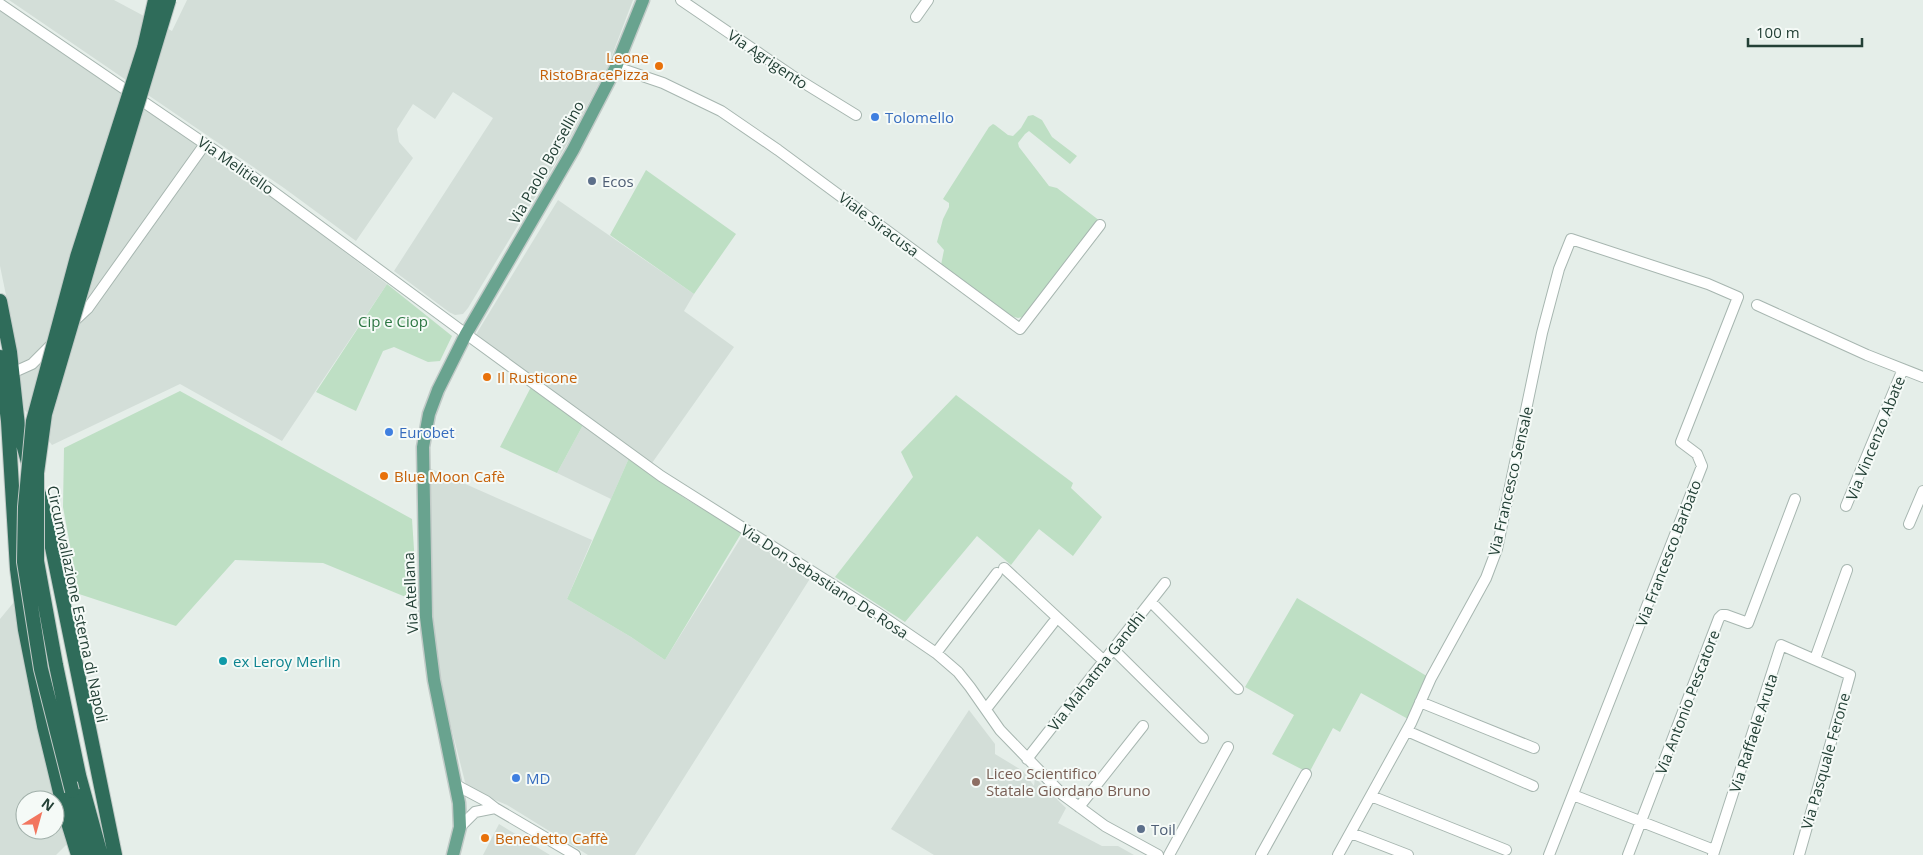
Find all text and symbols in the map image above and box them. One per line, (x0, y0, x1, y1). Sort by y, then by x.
scale bar (1748, 15, 1862, 47)
text: 100 m (1756, 22, 1800, 42)
street label: Via Agrigento (724, 25, 812, 93)
place label: Leone RistoBracePizza (539, 47, 649, 84)
marker: Leone RistoBracePizza (653, 60, 665, 72)
street label: Via Paolo Borsellino (504, 97, 588, 227)
place label: Tolomello (885, 107, 954, 127)
marker: Tolomello (869, 111, 881, 123)
street label: Via Melitiello (194, 131, 278, 199)
place label: Ecos (602, 171, 634, 191)
marker: Ecos (586, 175, 598, 187)
street label: Viale Siracusa (835, 187, 923, 261)
park label: Cip e Ciop (358, 311, 428, 331)
place label: Il Rusticone (497, 367, 577, 387)
marker: Il Rusticone (481, 371, 493, 383)
street label: Via Vincenzo Abate (1841, 373, 1909, 503)
street label: Via Francesco Sensale (1483, 404, 1537, 558)
place label: Eurobet (399, 422, 455, 442)
marker: Eurobet (383, 426, 395, 438)
place label: Blue Moon Cafè (394, 466, 505, 486)
marker: Blue Moon Cafè (378, 470, 390, 482)
street label: Via Francesco Barbato (1631, 477, 1705, 629)
street label: Circumvallazione Esterna di Napoli (43, 484, 113, 724)
street label: Via Don Sebastiano De Rosa (737, 519, 913, 643)
street label: Via Atellana (398, 552, 422, 634)
street label: Via Mahatma Gandhi (1043, 607, 1149, 735)
street label: Via Antonio Pescatore (1650, 627, 1724, 777)
place label: ex Leroy Merlin (233, 651, 341, 671)
marker: ex Leroy Merlin (217, 655, 229, 667)
street label: Via Raffaele Aruta (1724, 671, 1782, 795)
street label: Via Pasquale Ferone (1796, 690, 1854, 832)
place label: Liceo Scientifico Statale Giordano Bruno (986, 763, 1150, 800)
place label: MD (526, 768, 550, 788)
marker: MD (510, 772, 522, 784)
marker: Liceo Scientifico Statale Giordano Bruno (970, 776, 982, 788)
north arrow (15, 790, 65, 840)
text: N (38, 793, 58, 815)
place label: Toil (1151, 819, 1176, 839)
marker: Toil (1135, 823, 1147, 835)
place label: Benedetto Caffè (495, 828, 608, 848)
marker: Benedetto Caffè (479, 832, 491, 844)

